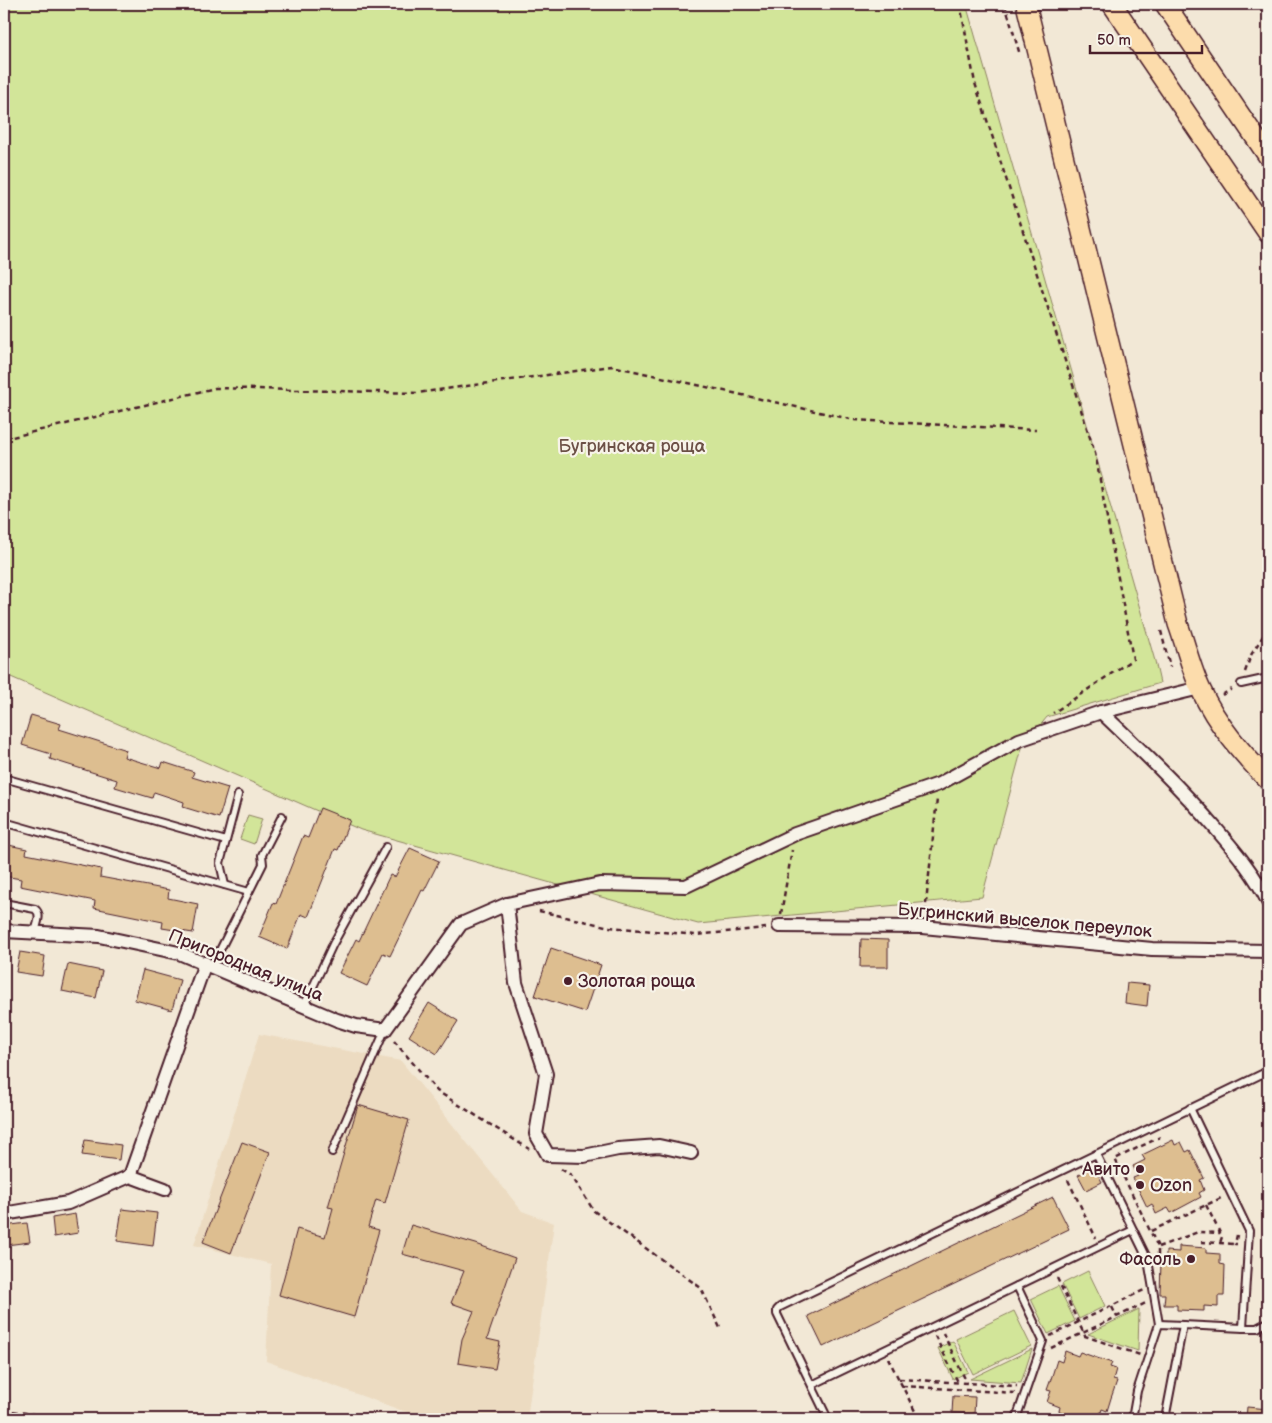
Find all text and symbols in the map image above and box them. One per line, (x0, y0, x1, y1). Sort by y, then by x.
scale bar (1090, 22, 1202, 54)
text: 50 m (1097, 31, 1131, 50)
park label: Бугринская роща (559, 436, 706, 457)
street label: Бугринский выселок переулок (897, 899, 1153, 942)
street label: Пригородная улица (165, 925, 327, 1006)
place label: Золотая роща (578, 971, 696, 992)
marker: Золотая роща (562, 975, 574, 987)
place label: Авито (1081, 1159, 1130, 1180)
marker: Авито (1134, 1163, 1146, 1175)
place label: Ozon (1150, 1175, 1192, 1196)
marker: Ozon (1134, 1179, 1146, 1191)
place label: Фасоль (1119, 1249, 1181, 1270)
marker: Фасоль (1185, 1253, 1197, 1265)

